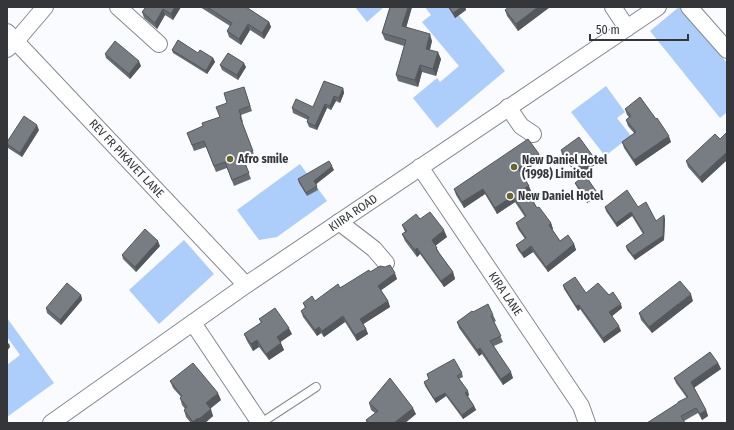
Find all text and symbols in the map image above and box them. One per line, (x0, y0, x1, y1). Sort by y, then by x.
scale bar (590, 16, 688, 42)
text: 50 m (596, 23, 620, 37)
street label: REV FR PIKAVET LANE (86, 116, 167, 201)
place label: Afro smile (237, 152, 288, 166)
place label: New Daniel Hotel (1998) Limited (522, 153, 608, 181)
marker: Afro smile (225, 154, 235, 164)
marker: New Daniel Hotel (1998) Limited (509, 162, 519, 172)
place label: New Daniel Hotel (518, 189, 604, 203)
street label: KIIRA ROAD (326, 191, 380, 234)
marker: New Daniel Hotel (505, 191, 515, 201)
street label: KIRA LANE (486, 269, 525, 319)

